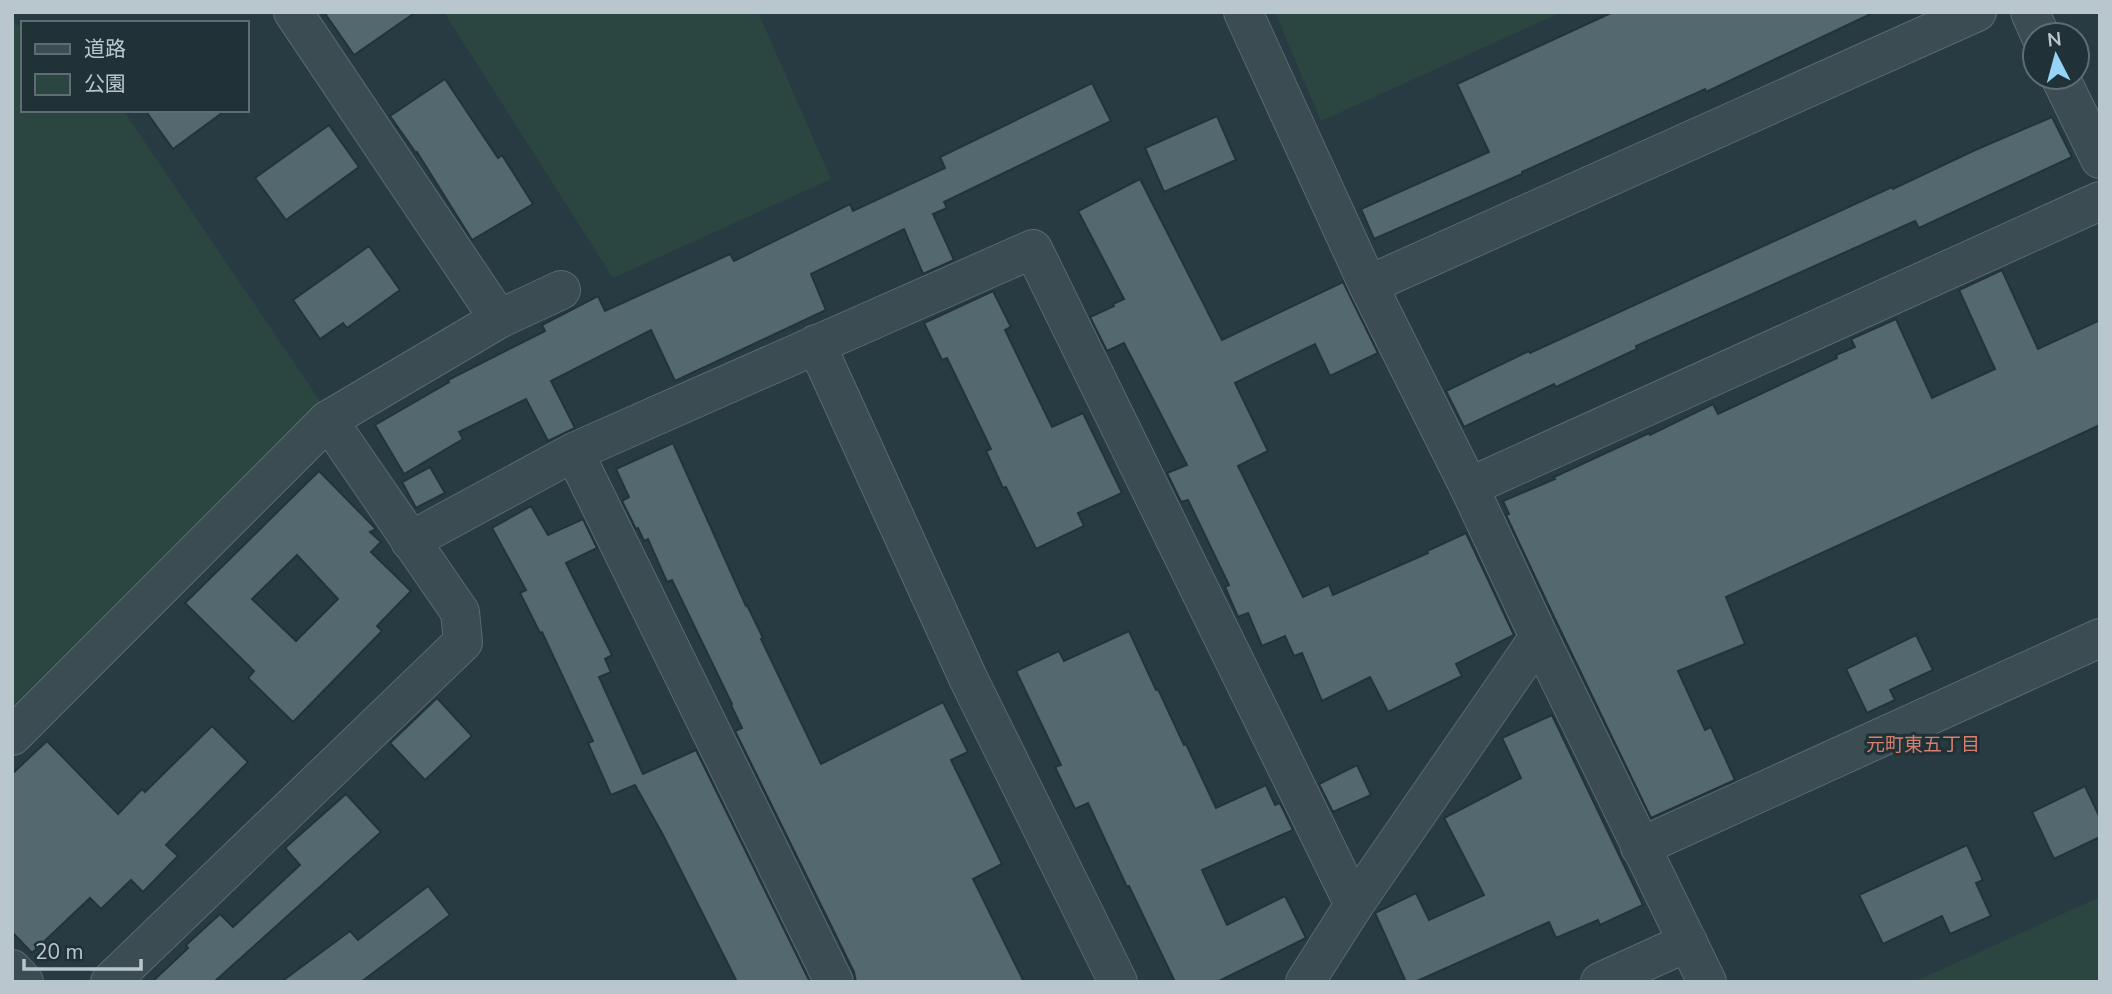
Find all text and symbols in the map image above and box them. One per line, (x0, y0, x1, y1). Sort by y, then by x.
legend (21, 21, 248, 112)
north arrow (2021, 21, 2091, 91)
text: N (2046, 26, 2063, 54)
text: 道路 (84, 35, 126, 63)
text: 公園 (84, 70, 126, 98)
district label: 元町東五丁目 (1866, 732, 1980, 758)
scale bar (24, 928, 142, 972)
text: 20 m (35, 938, 84, 966)

